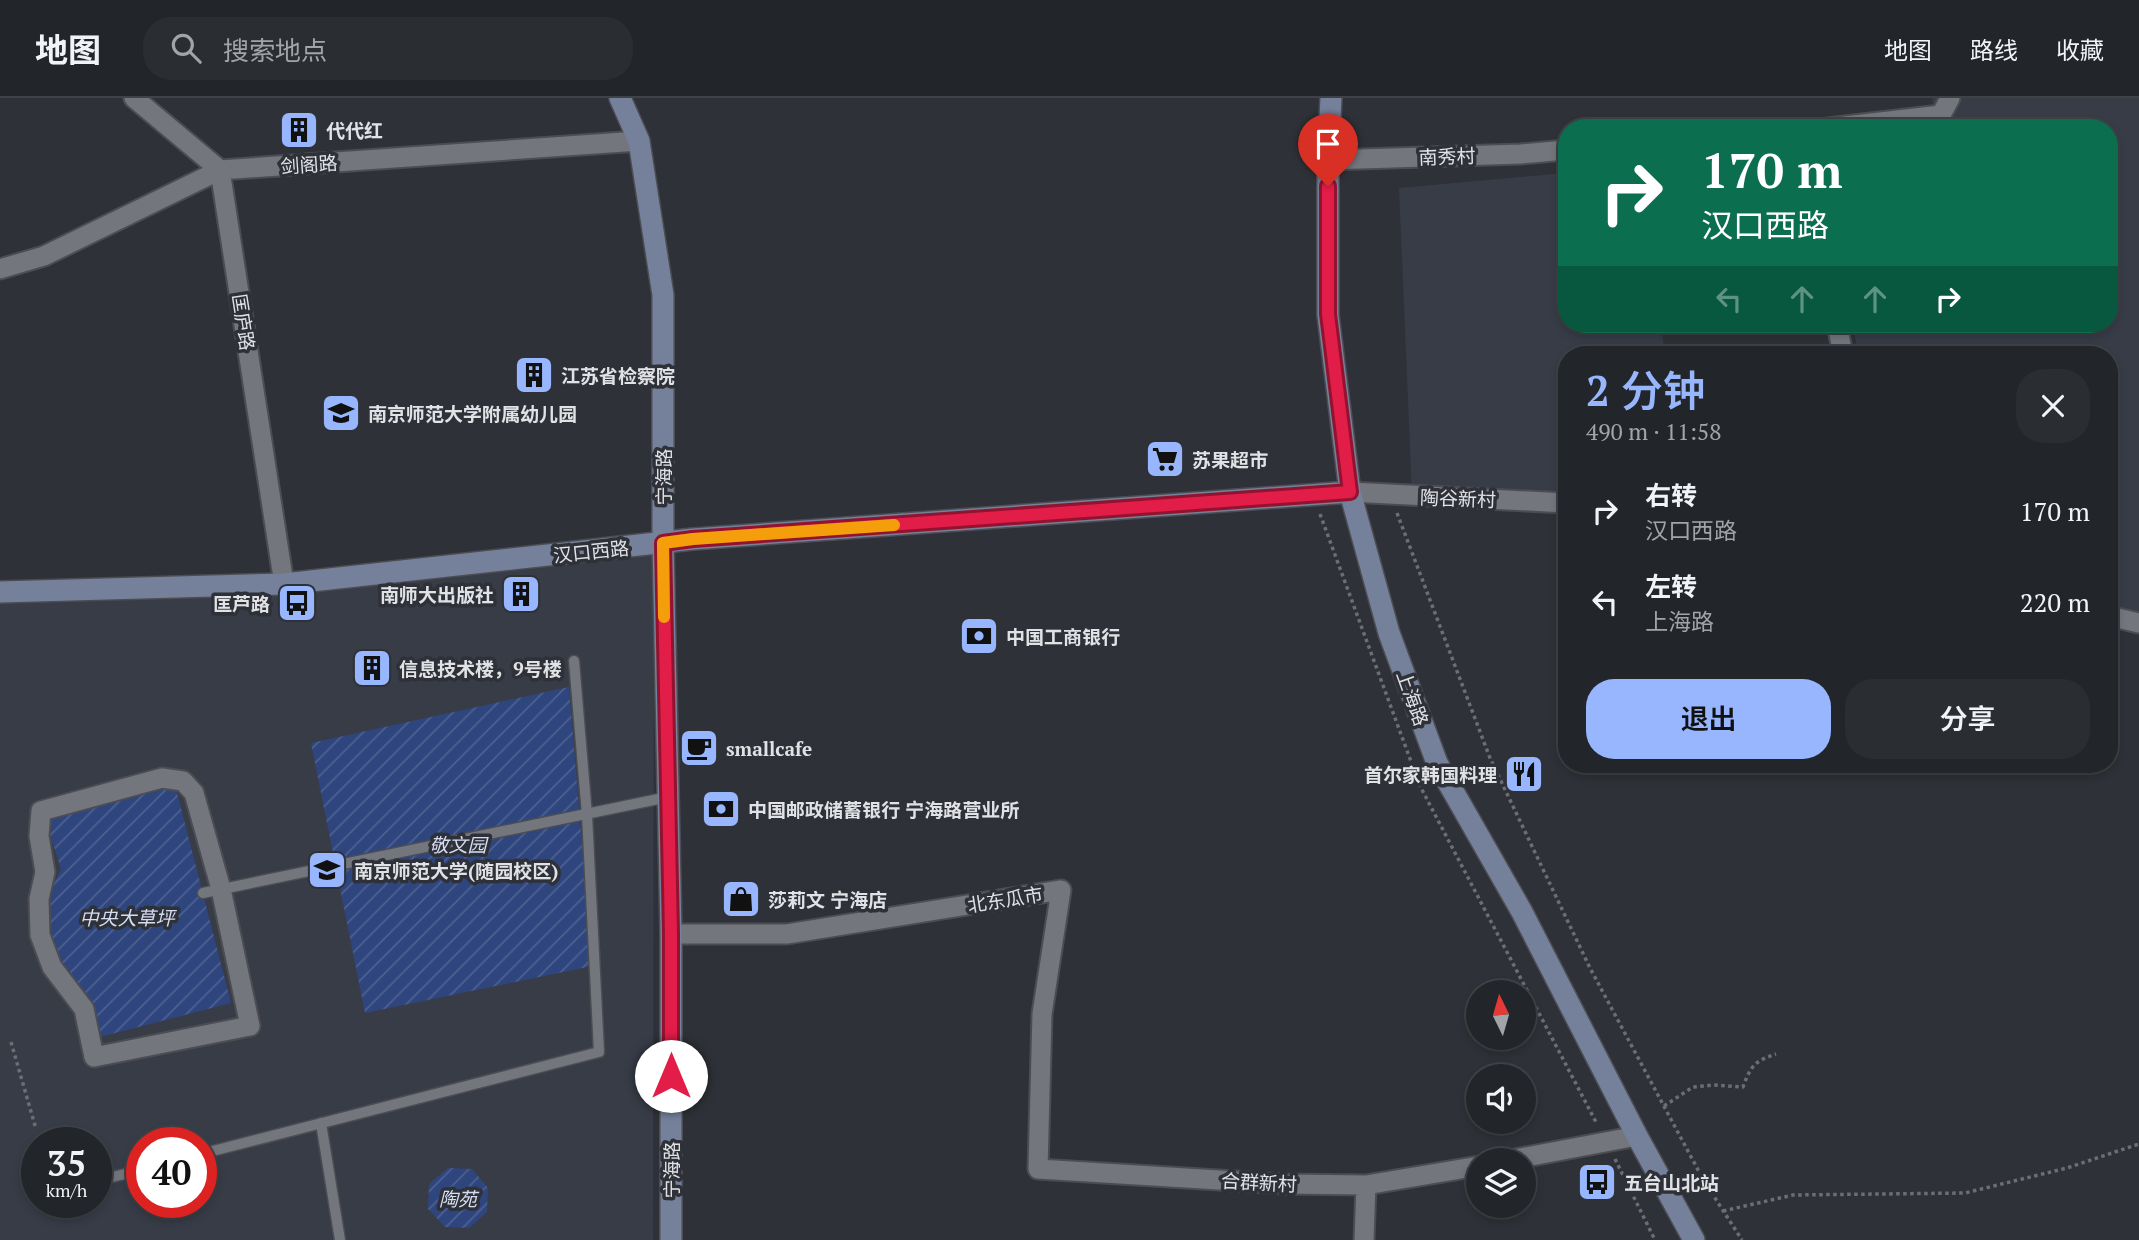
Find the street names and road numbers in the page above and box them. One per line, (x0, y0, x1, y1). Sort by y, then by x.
street label: 南秀村 (1418, 143, 1476, 169)
street label: 剑阁路 (280, 150, 338, 178)
street label: 匡庐路 (227, 292, 261, 352)
street label: 宁海路 (651, 448, 676, 506)
street label: 陶谷新村 (1420, 484, 1496, 512)
street label: 汉口西路 (552, 535, 630, 567)
street label: 上海路 (1392, 667, 1434, 729)
street label: 北东瓜市 (966, 881, 1044, 917)
street label: 宁海路 (659, 1141, 684, 1199)
street label: 合群新村 (1220, 1168, 1298, 1196)

